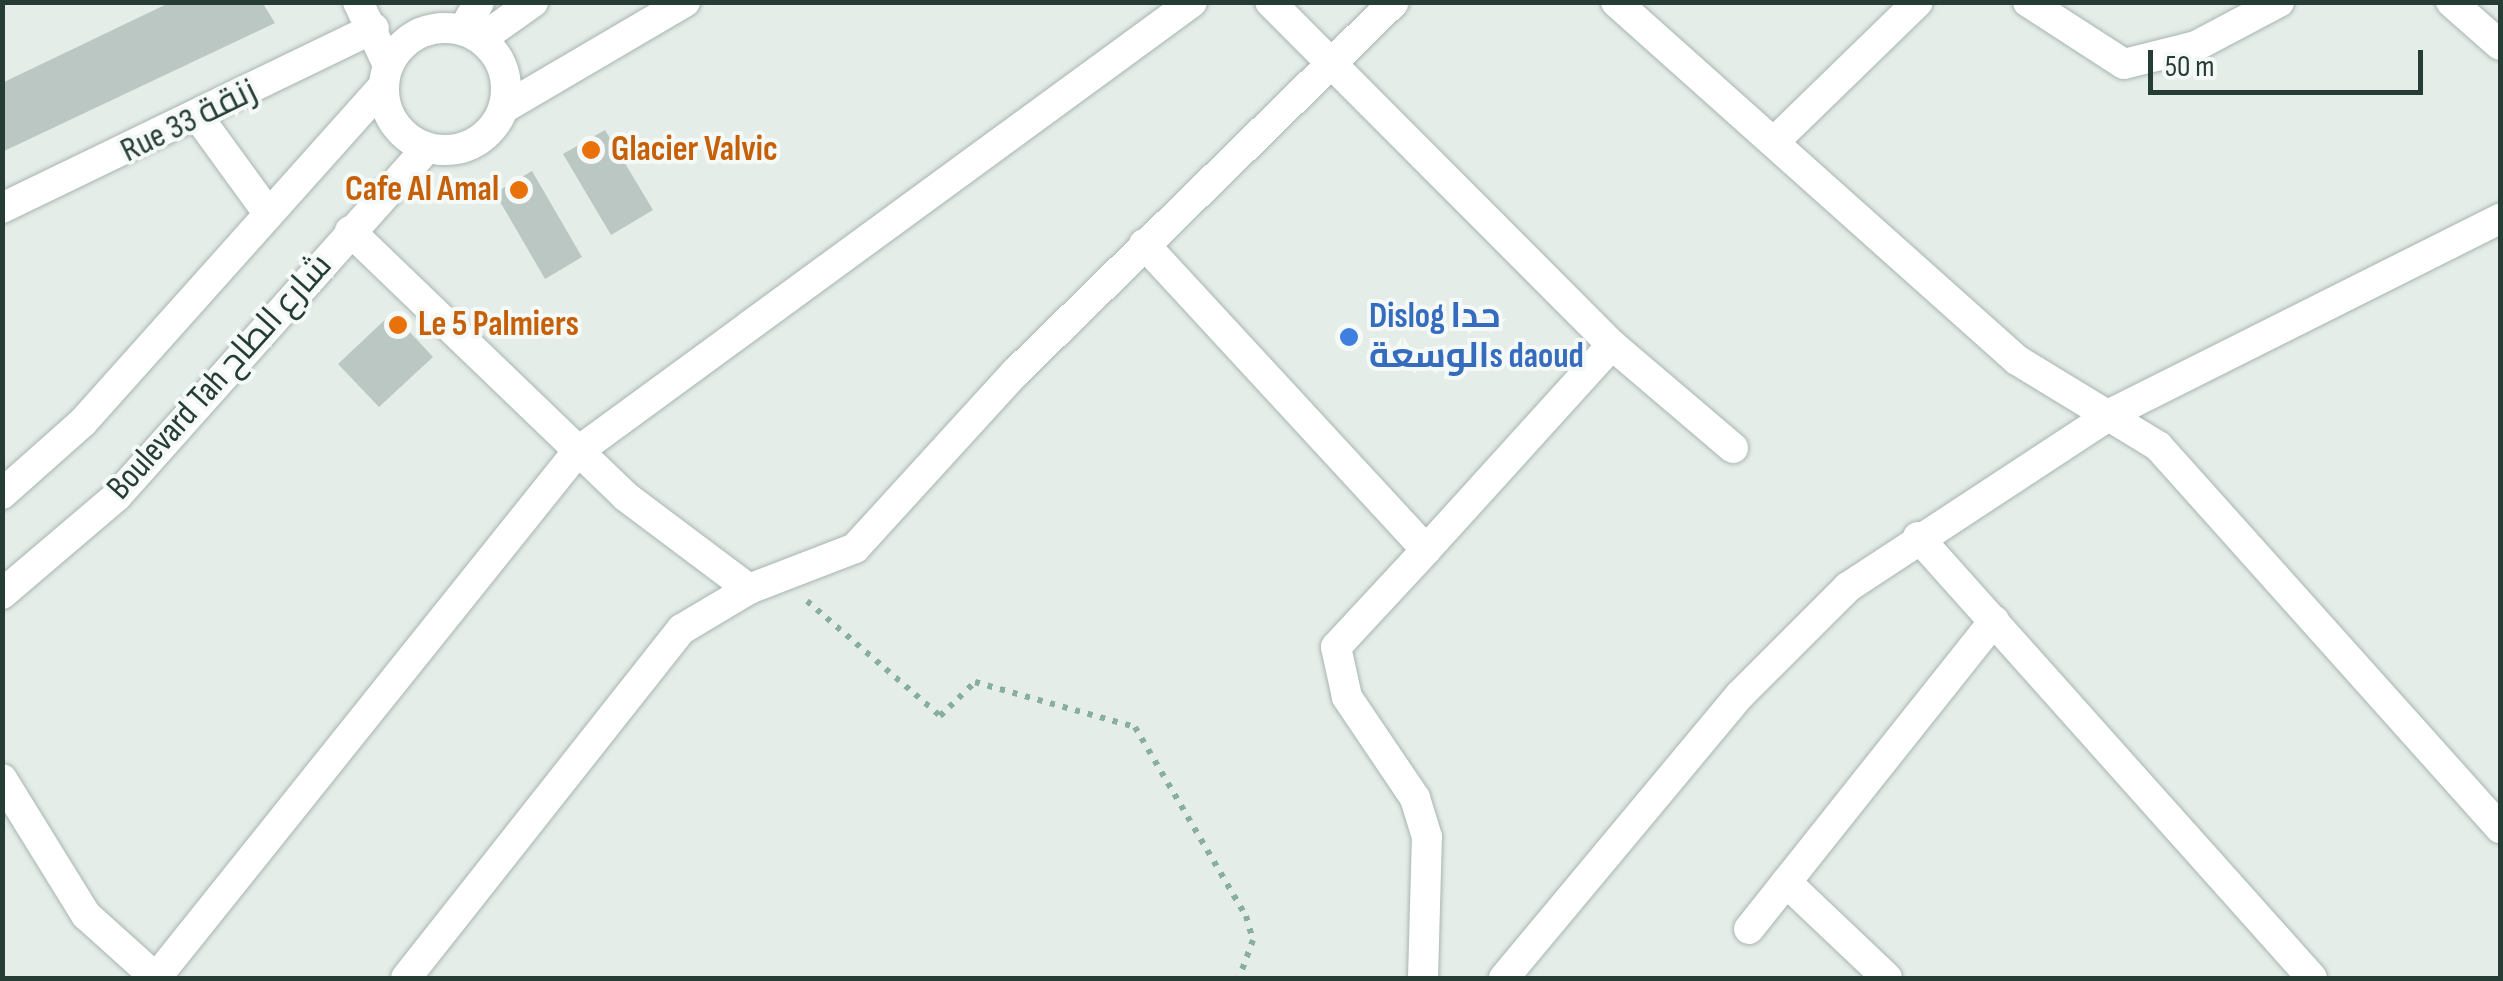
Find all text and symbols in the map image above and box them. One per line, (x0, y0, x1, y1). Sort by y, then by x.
scale bar (2153, 30, 2428, 92)
text: 50 m (2165, 49, 2214, 85)
street label: Rue 33 زنقة (114, 70, 264, 172)
place label: Glacier Valvic (611, 129, 778, 171)
marker: Glacier Valvic (580, 139, 602, 161)
place label: Cafe Al Amal (345, 169, 499, 211)
marker: Cafe Al Amal (508, 179, 530, 201)
street label: Boulevard Tah شارع الطاح (99, 245, 341, 509)
place label: Dislog حدا الوسعةs daoud (1369, 296, 1584, 378)
place label: Le 5 Palmiers (418, 304, 579, 346)
marker: Le 5 Palmiers (387, 314, 409, 336)
marker: Dislog حدا الوسعةs daoud (1338, 326, 1360, 348)

